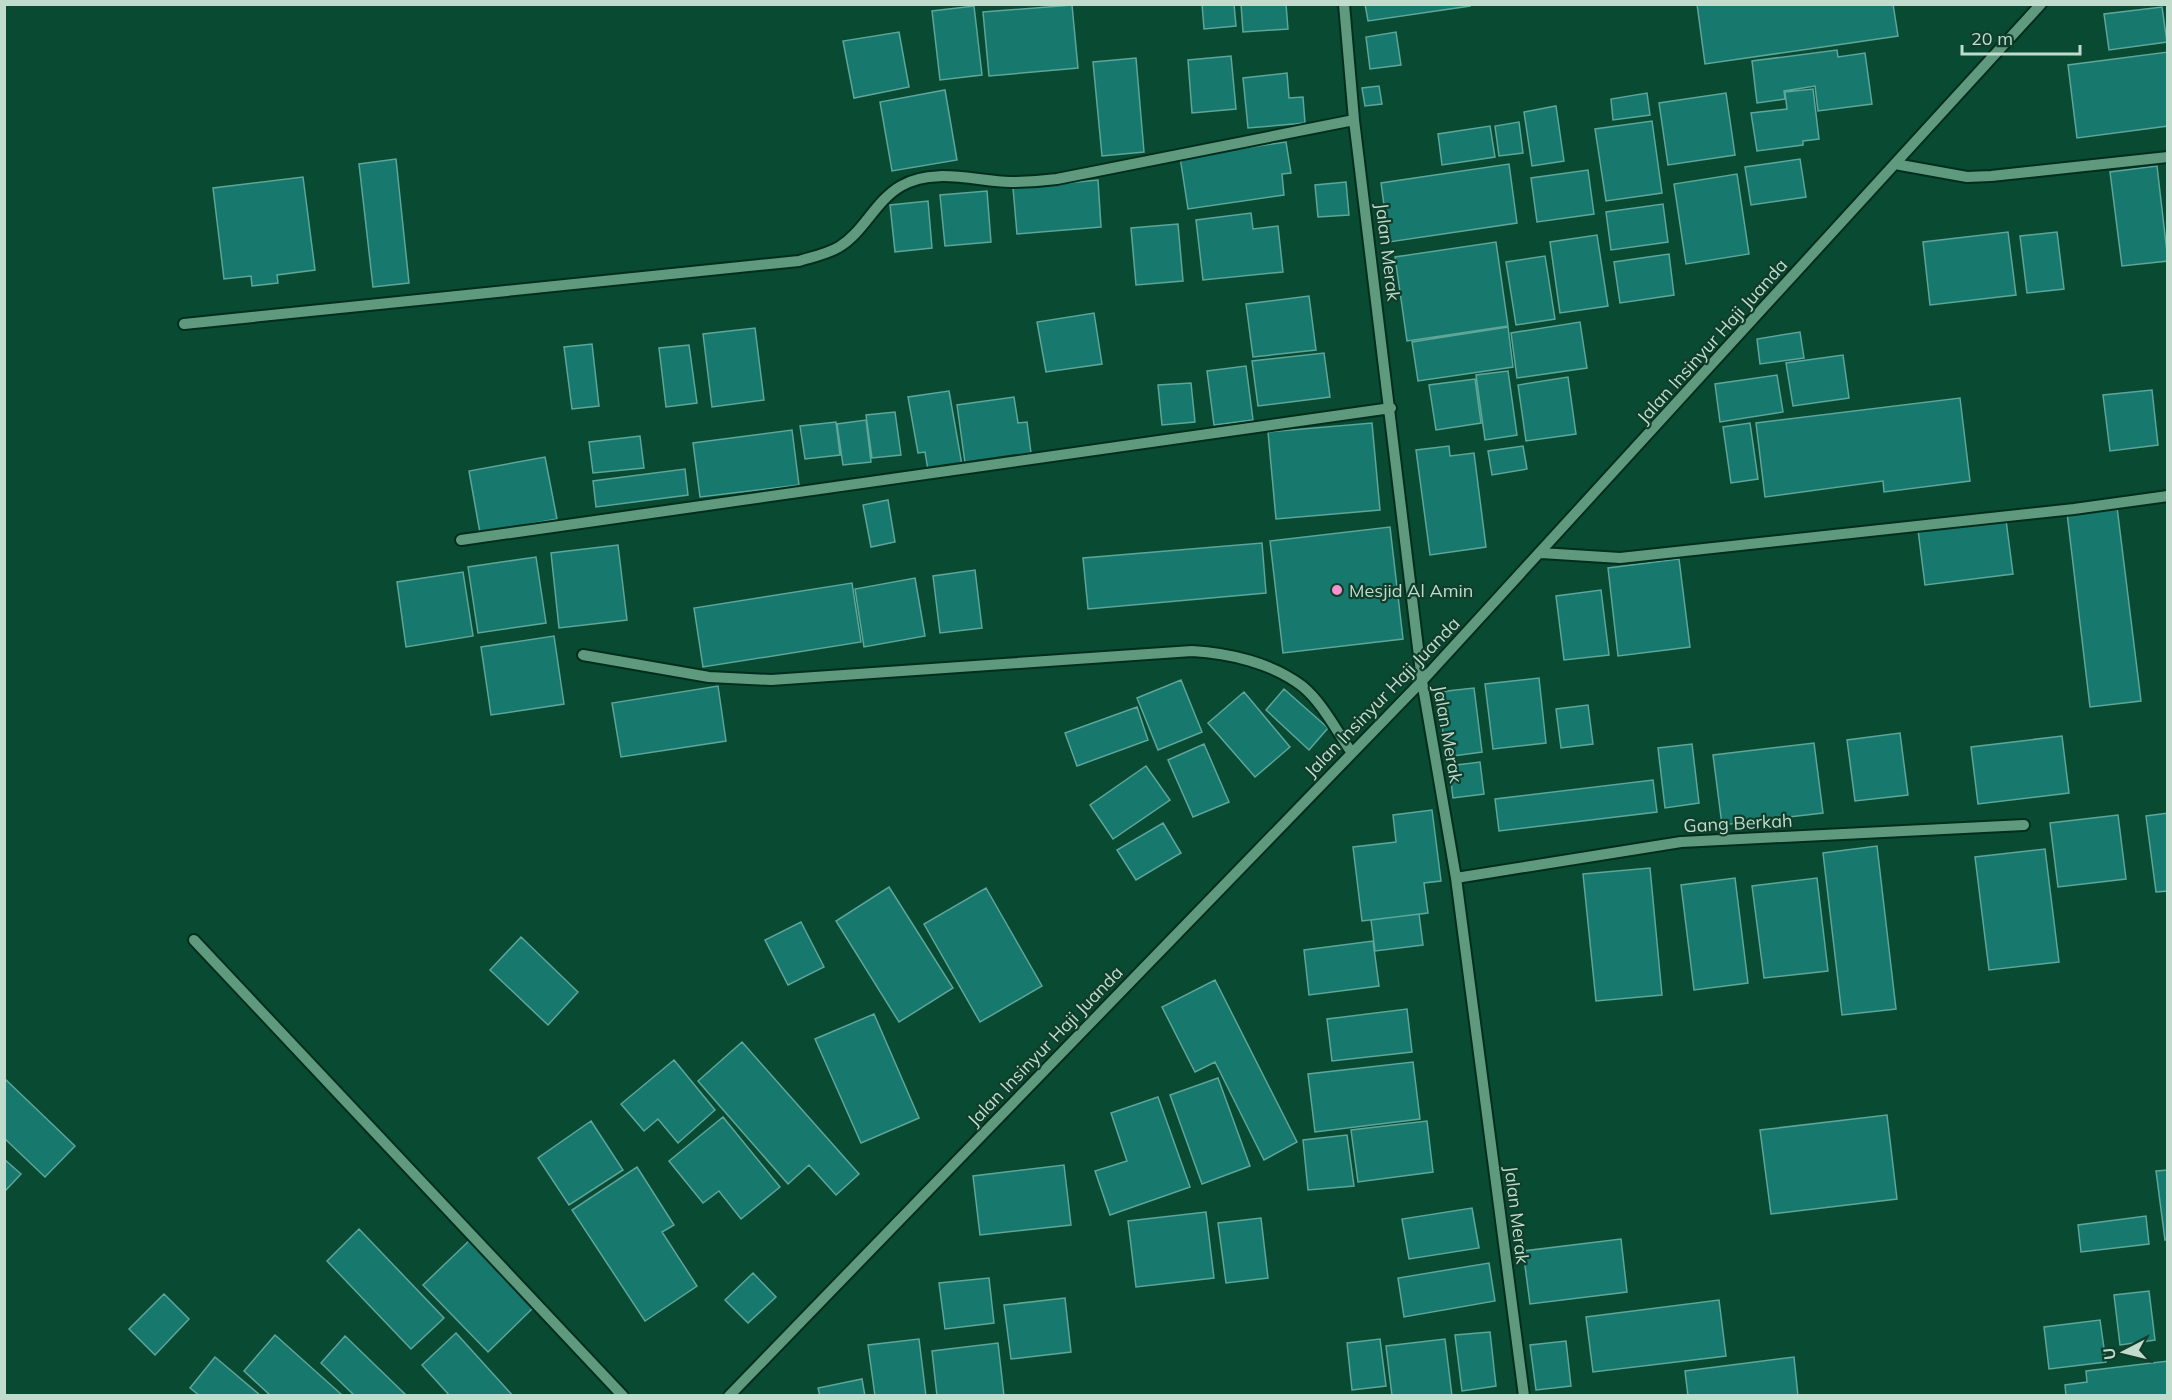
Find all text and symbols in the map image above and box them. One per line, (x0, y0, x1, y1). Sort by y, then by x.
scale bar (1962, 18, 2080, 56)
text: 20 m (1971, 27, 2013, 50)
street label: Jalan Merak (1371, 202, 1406, 303)
street label: Jalan Insinyur Haji Juanda (1632, 254, 1792, 428)
place label: Mesjid Al Amin (1349, 579, 1473, 602)
marker: Mesjid Al Amin (1330, 583, 1344, 597)
street label: Jalan Insinyur Haji Juanda (1299, 612, 1465, 782)
street label: Jalan Merak (1428, 683, 1468, 785)
street label: Gang Berkah (1683, 809, 1793, 837)
street label: Jalan Insinyur Haji Juanda (962, 961, 1128, 1131)
street label: Jalan Merak (1500, 1165, 1535, 1266)
north arrow (2094, 1322, 2154, 1382)
text: U (2098, 1347, 2120, 1361)

